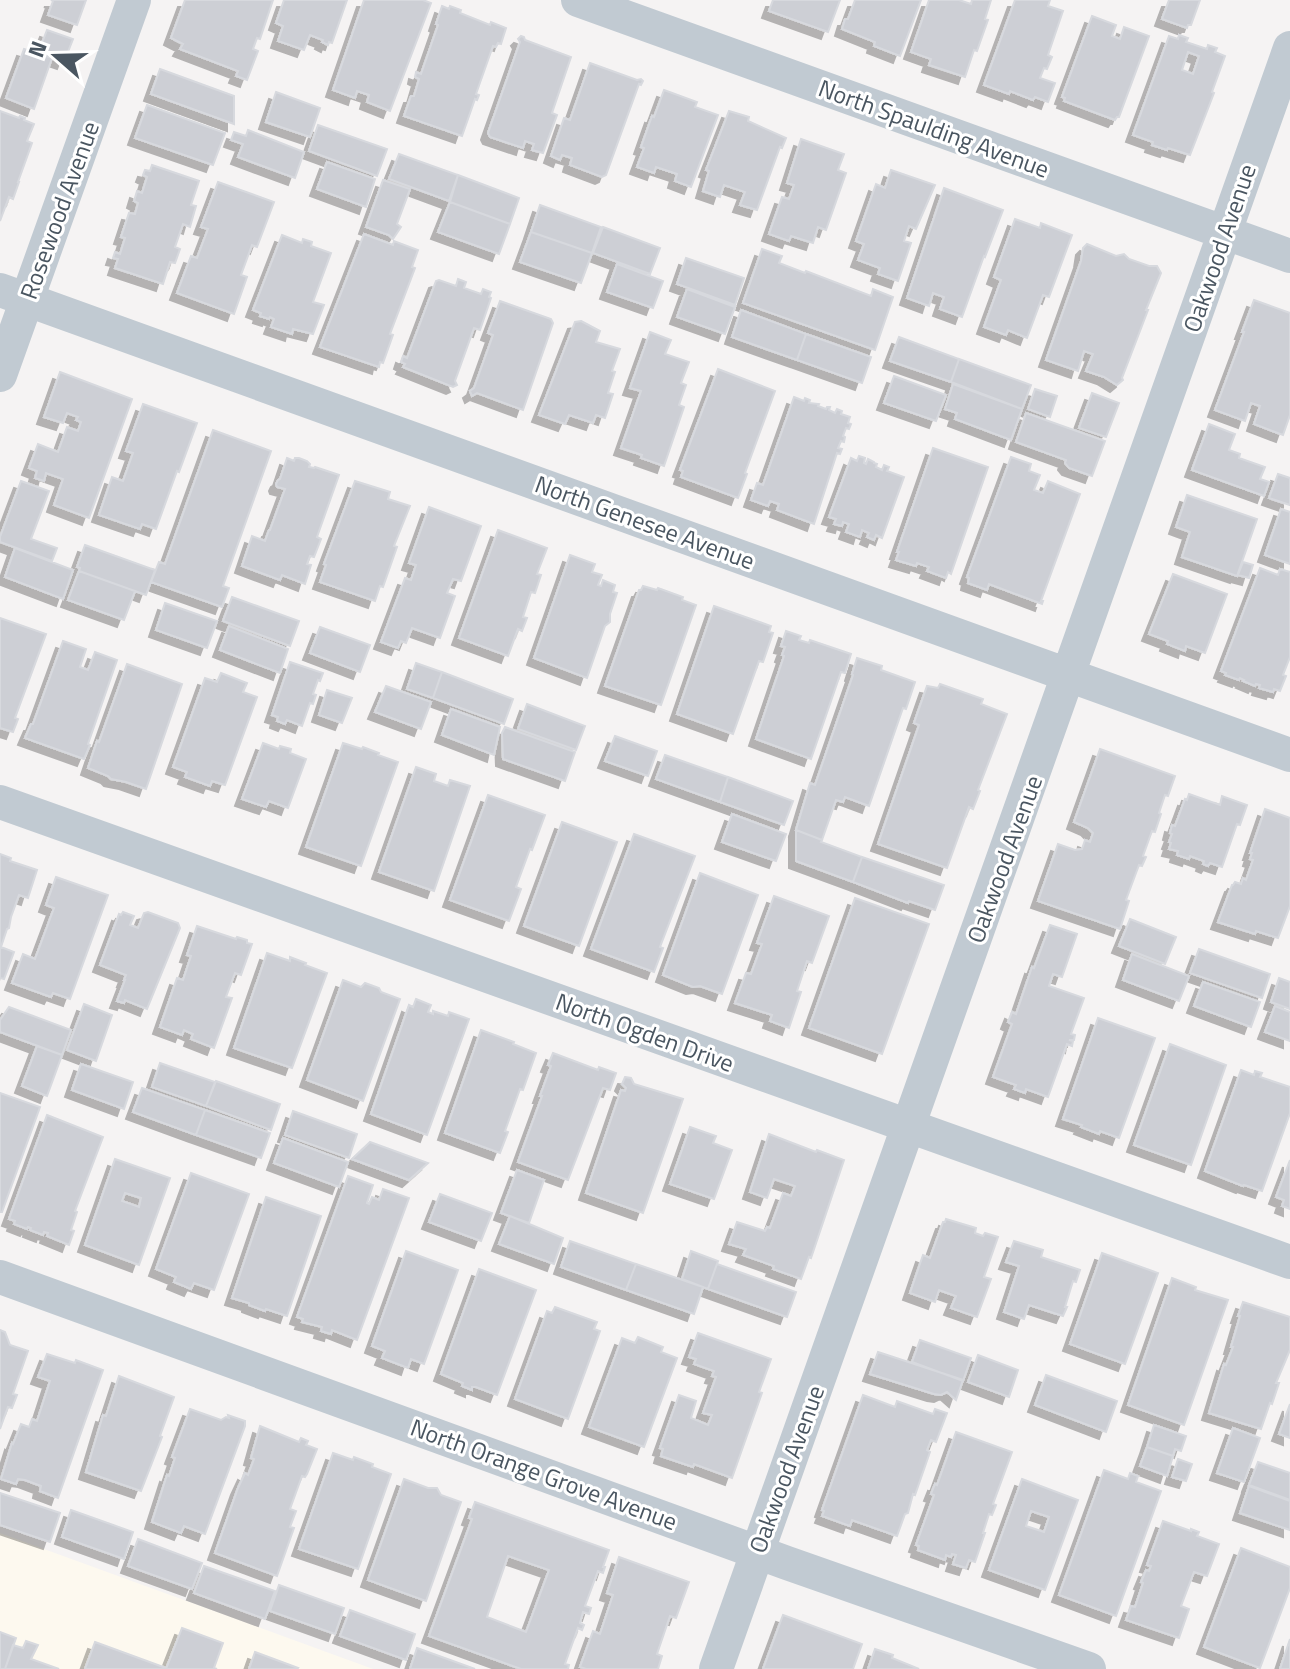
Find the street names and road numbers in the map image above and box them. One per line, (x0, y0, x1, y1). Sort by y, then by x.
street label: North Spaulding Avenue (814, 70, 1054, 186)
street label: Rosewood Avenue (10, 116, 108, 304)
street label: Oakwood Avenue (1173, 159, 1265, 337)
street label: North Genesee Avenue (530, 466, 760, 578)
street label: Oakwood Avenue (957, 770, 1051, 948)
street label: North Ogden Drive (551, 983, 739, 1081)
street label: Oakwood Avenue (739, 1380, 833, 1558)
street label: North Orange Grove Avenue (406, 1409, 682, 1539)

